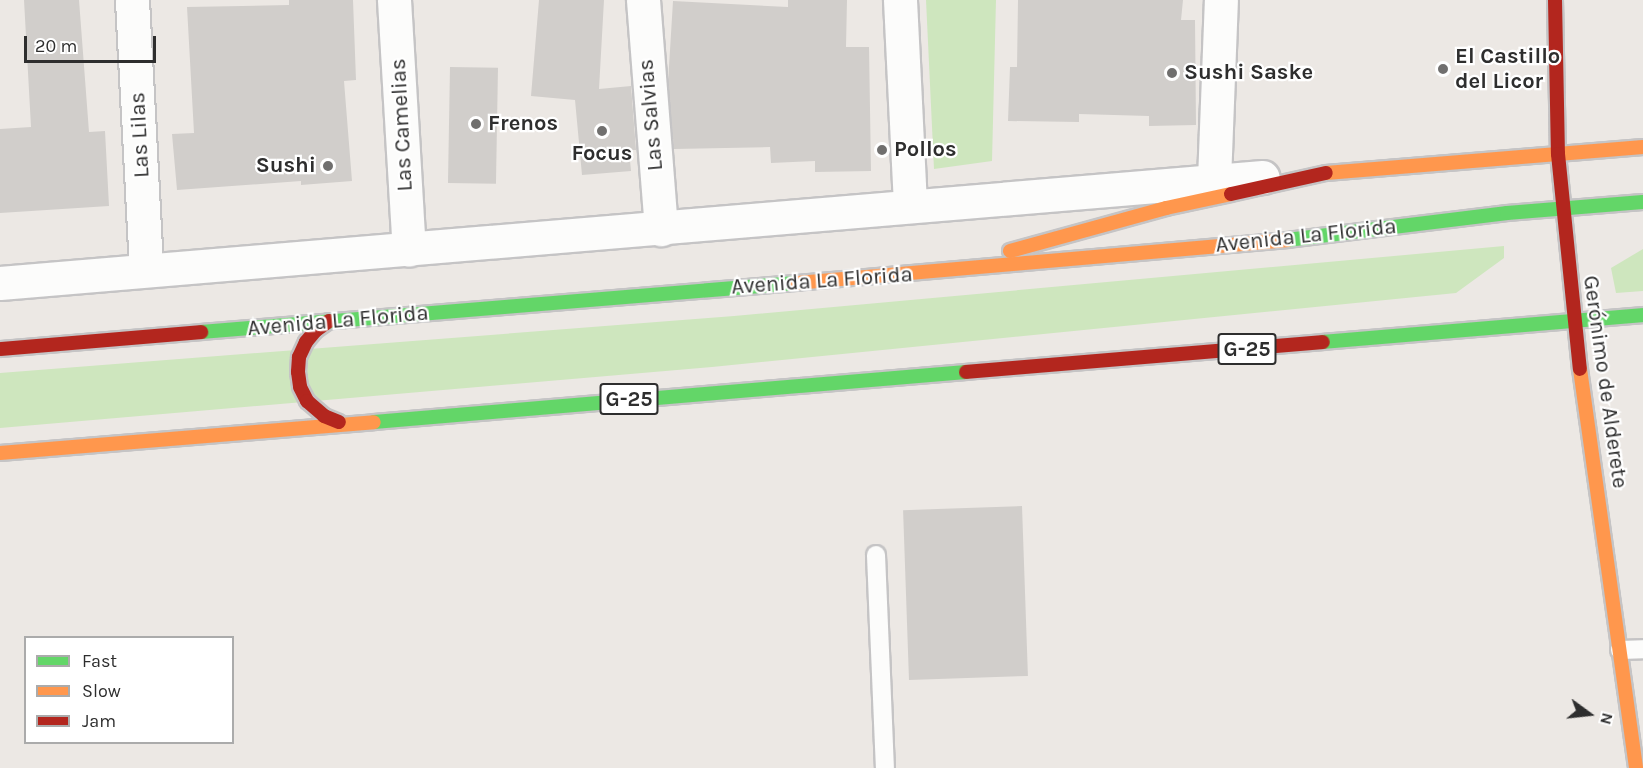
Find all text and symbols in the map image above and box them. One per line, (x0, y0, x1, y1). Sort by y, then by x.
scale bar (27, 24, 159, 62)
text: 20 m (35, 35, 77, 57)
place label: El Castillo del Licor (1455, 43, 1560, 94)
street label: Las Camelias (385, 58, 419, 192)
street label: Las Salvias (633, 58, 669, 172)
place label: Sushi Saske (1184, 60, 1313, 86)
marker: El Castillo del Licor (1436, 62, 1450, 76)
marker: Sushi Saske (1165, 66, 1179, 80)
street label: Las Lilas (125, 91, 155, 179)
place label: Frenos (488, 111, 558, 137)
marker: Frenos (469, 117, 483, 131)
marker: Focus (595, 124, 609, 138)
place label: Pollos (894, 137, 957, 163)
place label: Focus (572, 141, 632, 167)
marker: Pollos (875, 143, 889, 157)
place label: Sushi (256, 153, 316, 179)
marker: Sushi (321, 159, 335, 173)
street label: Avenida La Florida (1214, 213, 1398, 259)
street label: Avenida La Florida (730, 261, 914, 301)
street label: Gerónimo de Alderete (1577, 274, 1633, 490)
street label: Avenida La Florida (246, 300, 430, 342)
road number: G-25 (1217, 331, 1277, 367)
road number: G-25 (599, 381, 659, 417)
legend (24, 636, 234, 744)
text: Fast (82, 650, 117, 672)
text: Slow (82, 680, 121, 702)
north arrow (1559, 684, 1619, 744)
text: Jam (82, 710, 116, 732)
text: N (1596, 711, 1618, 727)

